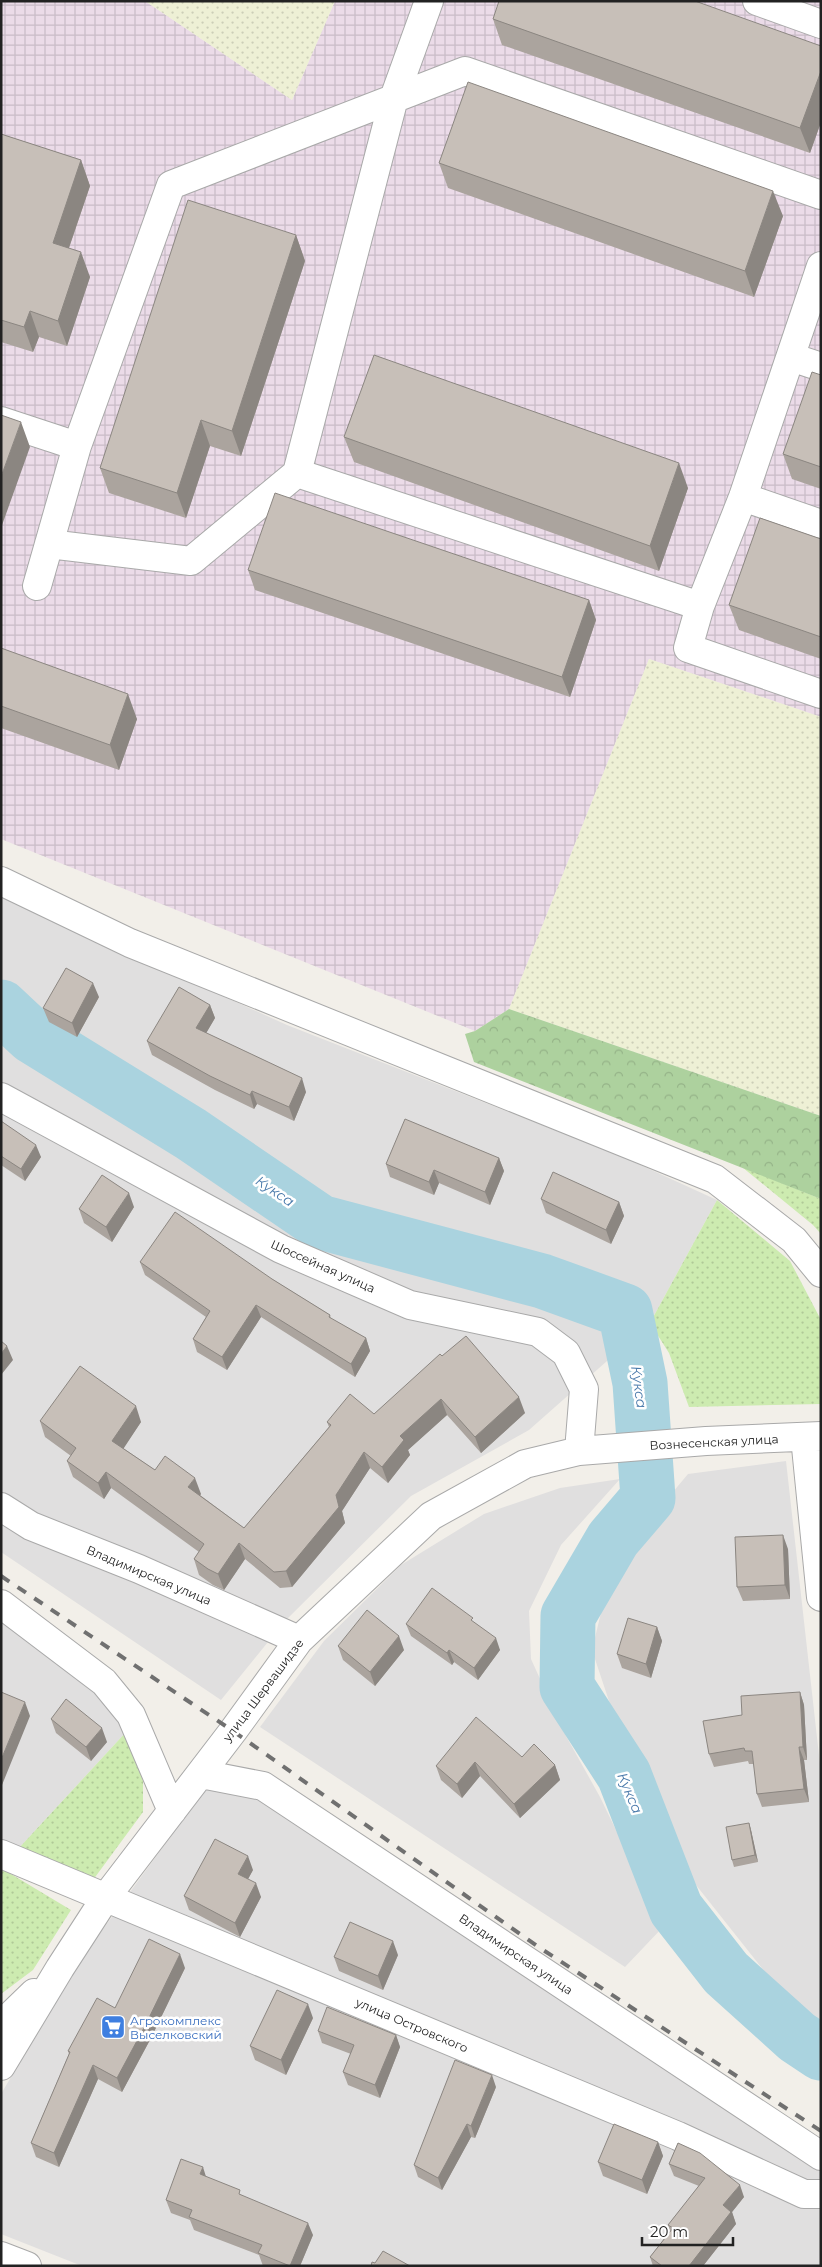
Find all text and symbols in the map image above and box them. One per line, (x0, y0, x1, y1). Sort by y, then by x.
water label: Кукса (252, 1172, 298, 1210)
street label: Шоссейная улица (268, 1236, 378, 1296)
water label: Кукса (627, 1365, 651, 1409)
street label: Вознесенская улица (649, 1431, 779, 1453)
street label: Владимирская улица (84, 1542, 214, 1608)
street label: улица Шервашидзе (219, 1636, 307, 1745)
water label: Кукса (613, 1770, 647, 1816)
street label: Владимирская улица (456, 1910, 576, 1998)
street label: улица Островского (353, 1994, 471, 2056)
place label: Агрокомплекс Выселковский (130, 2013, 222, 2042)
supermarket icon: Агрокомплекс Выселковский (100, 2014, 126, 2040)
scale bar (642, 2214, 733, 2246)
text: 20 m (650, 2222, 688, 2241)

